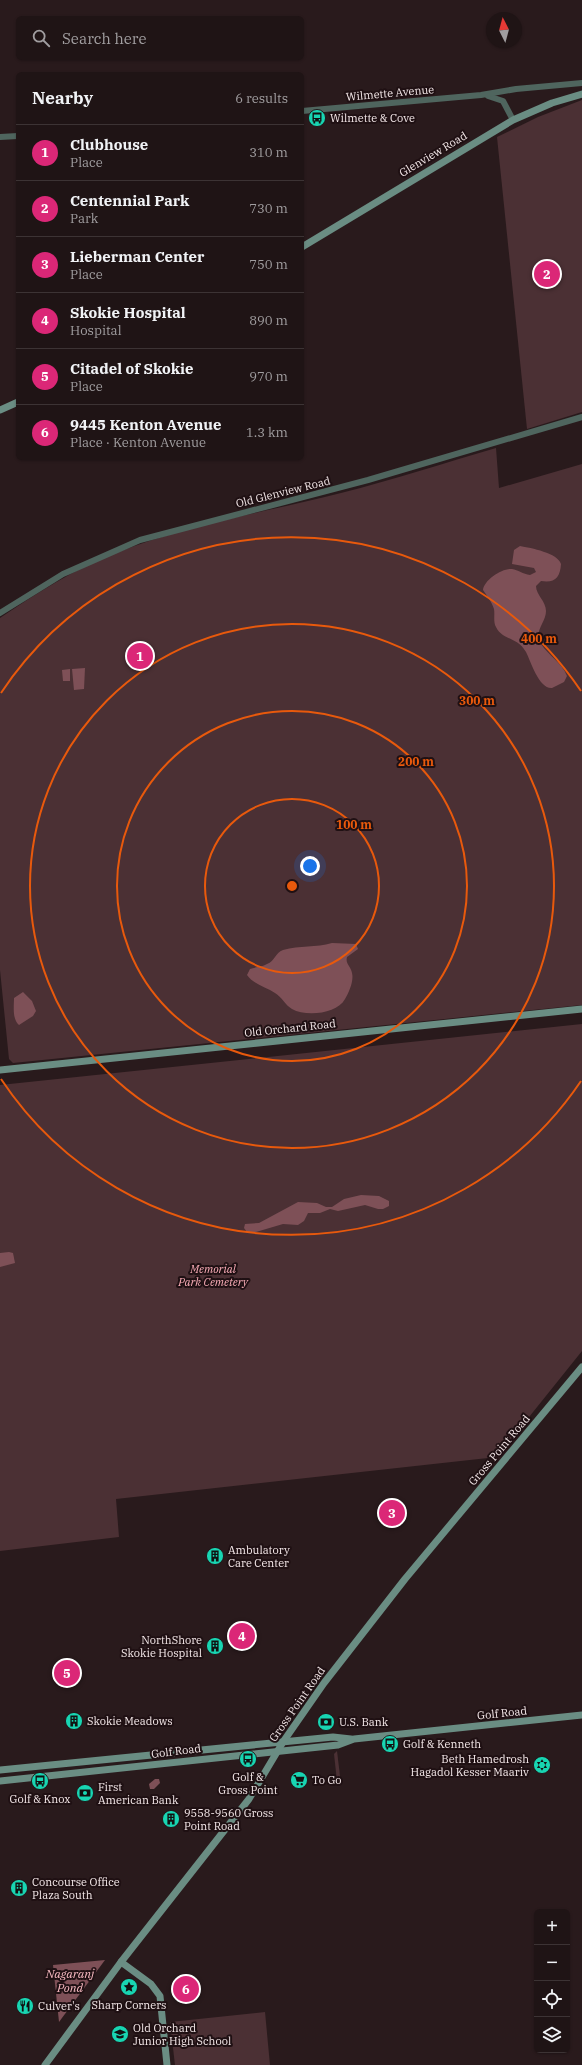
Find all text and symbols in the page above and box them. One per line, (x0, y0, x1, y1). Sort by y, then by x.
north arrow (486, 12, 522, 48)
search box (16, 16, 304, 60)
icon: search (30, 27, 52, 49)
text: Search here (62, 29, 147, 48)
street label: Wilmette Avenue (345, 82, 435, 104)
text: Nearby (32, 87, 93, 109)
text: 6 results (235, 90, 288, 107)
bus stop icon: Wilmette & Cove (307, 108, 327, 128)
place label: Wilmette & Cove (330, 111, 415, 125)
street label: Glenview Road (397, 128, 470, 180)
text: Clubhouse (70, 135, 148, 154)
text: 1 (41, 144, 49, 161)
text: 310 m (249, 144, 288, 161)
text: Place (70, 154, 103, 171)
text: Centennial Park (70, 191, 189, 210)
text: 2 (41, 200, 49, 217)
text: 730 m (249, 200, 288, 217)
text: Park (70, 210, 98, 227)
text: Lieberman Center (70, 247, 204, 266)
text: 3 (41, 256, 49, 273)
text: 750 m (249, 256, 288, 273)
pin: 2 (534, 259, 560, 289)
text: Place (70, 266, 103, 283)
text: Skokie Hospital (70, 303, 186, 322)
text: 4 (41, 312, 49, 329)
text: 890 m (249, 312, 288, 329)
text: Hospital (70, 322, 122, 339)
text: Citadel of Skokie (70, 359, 194, 378)
text: 5 (41, 368, 49, 385)
text: 970 m (249, 368, 288, 385)
text: Place (70, 378, 103, 395)
text: 9445 Kenton Avenue (70, 415, 222, 434)
text: 6 (41, 424, 49, 441)
text: 1.3 km (246, 424, 288, 441)
text: Place · Kenton Avenue (70, 434, 206, 451)
street label: Old Glenview Road (234, 473, 332, 511)
text: 400 m (521, 631, 557, 646)
pin: 1 (127, 641, 153, 671)
text: 300 m (459, 693, 495, 708)
text: 200 m (398, 754, 434, 769)
text: 100 m (336, 817, 372, 832)
your location (300, 856, 320, 876)
centre of rings (285, 879, 299, 893)
street label: Old Orchard Road (243, 1016, 337, 1040)
park label: Memorial Park Cemetery (177, 1262, 249, 1289)
street label: Gross Point Road (465, 1411, 533, 1488)
pin: 3 (379, 1498, 405, 1528)
place label: Ambulatory Care Center (228, 1543, 290, 1570)
building icon: Ambulatory Care Center (205, 1546, 225, 1566)
pin: 4 (229, 1621, 255, 1651)
place label: NorthShore Skokie Hospital (121, 1633, 202, 1660)
building icon: NorthShore Skokie Hospital (205, 1636, 225, 1656)
pin: 5 (54, 1658, 80, 1688)
street label: Gross Point Road (266, 1664, 328, 1744)
street label: Golf Road (476, 1703, 528, 1723)
building icon: Skokie Meadows (64, 1711, 84, 1731)
bank icon: U.S. Bank (316, 1712, 336, 1732)
place label: Skokie Meadows (87, 1714, 173, 1728)
place label: U.S. Bank (339, 1715, 389, 1729)
bus stop icon: Golf & Kenneth (380, 1734, 400, 1754)
place label: Golf & Kenneth (403, 1737, 481, 1751)
street label: Golf Road (150, 1741, 202, 1761)
bus stop icon: Golf & Gross Point (238, 1749, 258, 1769)
place label: Beth Hamedrosh Hagadol Kesser Maariv (410, 1752, 529, 1779)
synagogue icon: Beth Hamedrosh Hagadol Kesser Maariv (532, 1755, 552, 1775)
place label: Golf & Gross Point (218, 1770, 278, 1797)
supermarket icon: To Go (289, 1770, 309, 1790)
bus stop icon: Golf & Knox (30, 1771, 50, 1791)
place label: To Go (312, 1773, 342, 1787)
place label: First American Bank (98, 1780, 179, 1807)
bank icon: First American Bank (75, 1783, 95, 1803)
place label: Golf & Knox (10, 1792, 71, 1806)
place label: 9558-9560 Gross Point Road (184, 1806, 273, 1833)
building icon: 9558-9560 Gross Point Road (161, 1809, 181, 1829)
place label: Concourse Office Plaza South (32, 1875, 120, 1902)
building icon: Concourse Office Plaza South (9, 1878, 29, 1898)
map controls (534, 1909, 570, 2053)
button: + (534, 1909, 570, 1945)
button: − (534, 1945, 570, 1981)
water label: Nagaranj Pond (45, 1966, 95, 1995)
pin: 6 (173, 1974, 199, 2004)
place icon: Sharp Corners (119, 1977, 139, 1997)
button: locate (534, 1981, 570, 2017)
restaurant icon: Culver's (15, 1996, 35, 2016)
place label: Sharp Corners (92, 1998, 166, 2012)
place label: Culver's (38, 1999, 80, 2013)
button: layers (534, 2017, 570, 2053)
place label: Old Orchard Junior High School (133, 2021, 231, 2048)
school or university icon: Old Orchard Junior High School (110, 2024, 130, 2044)

